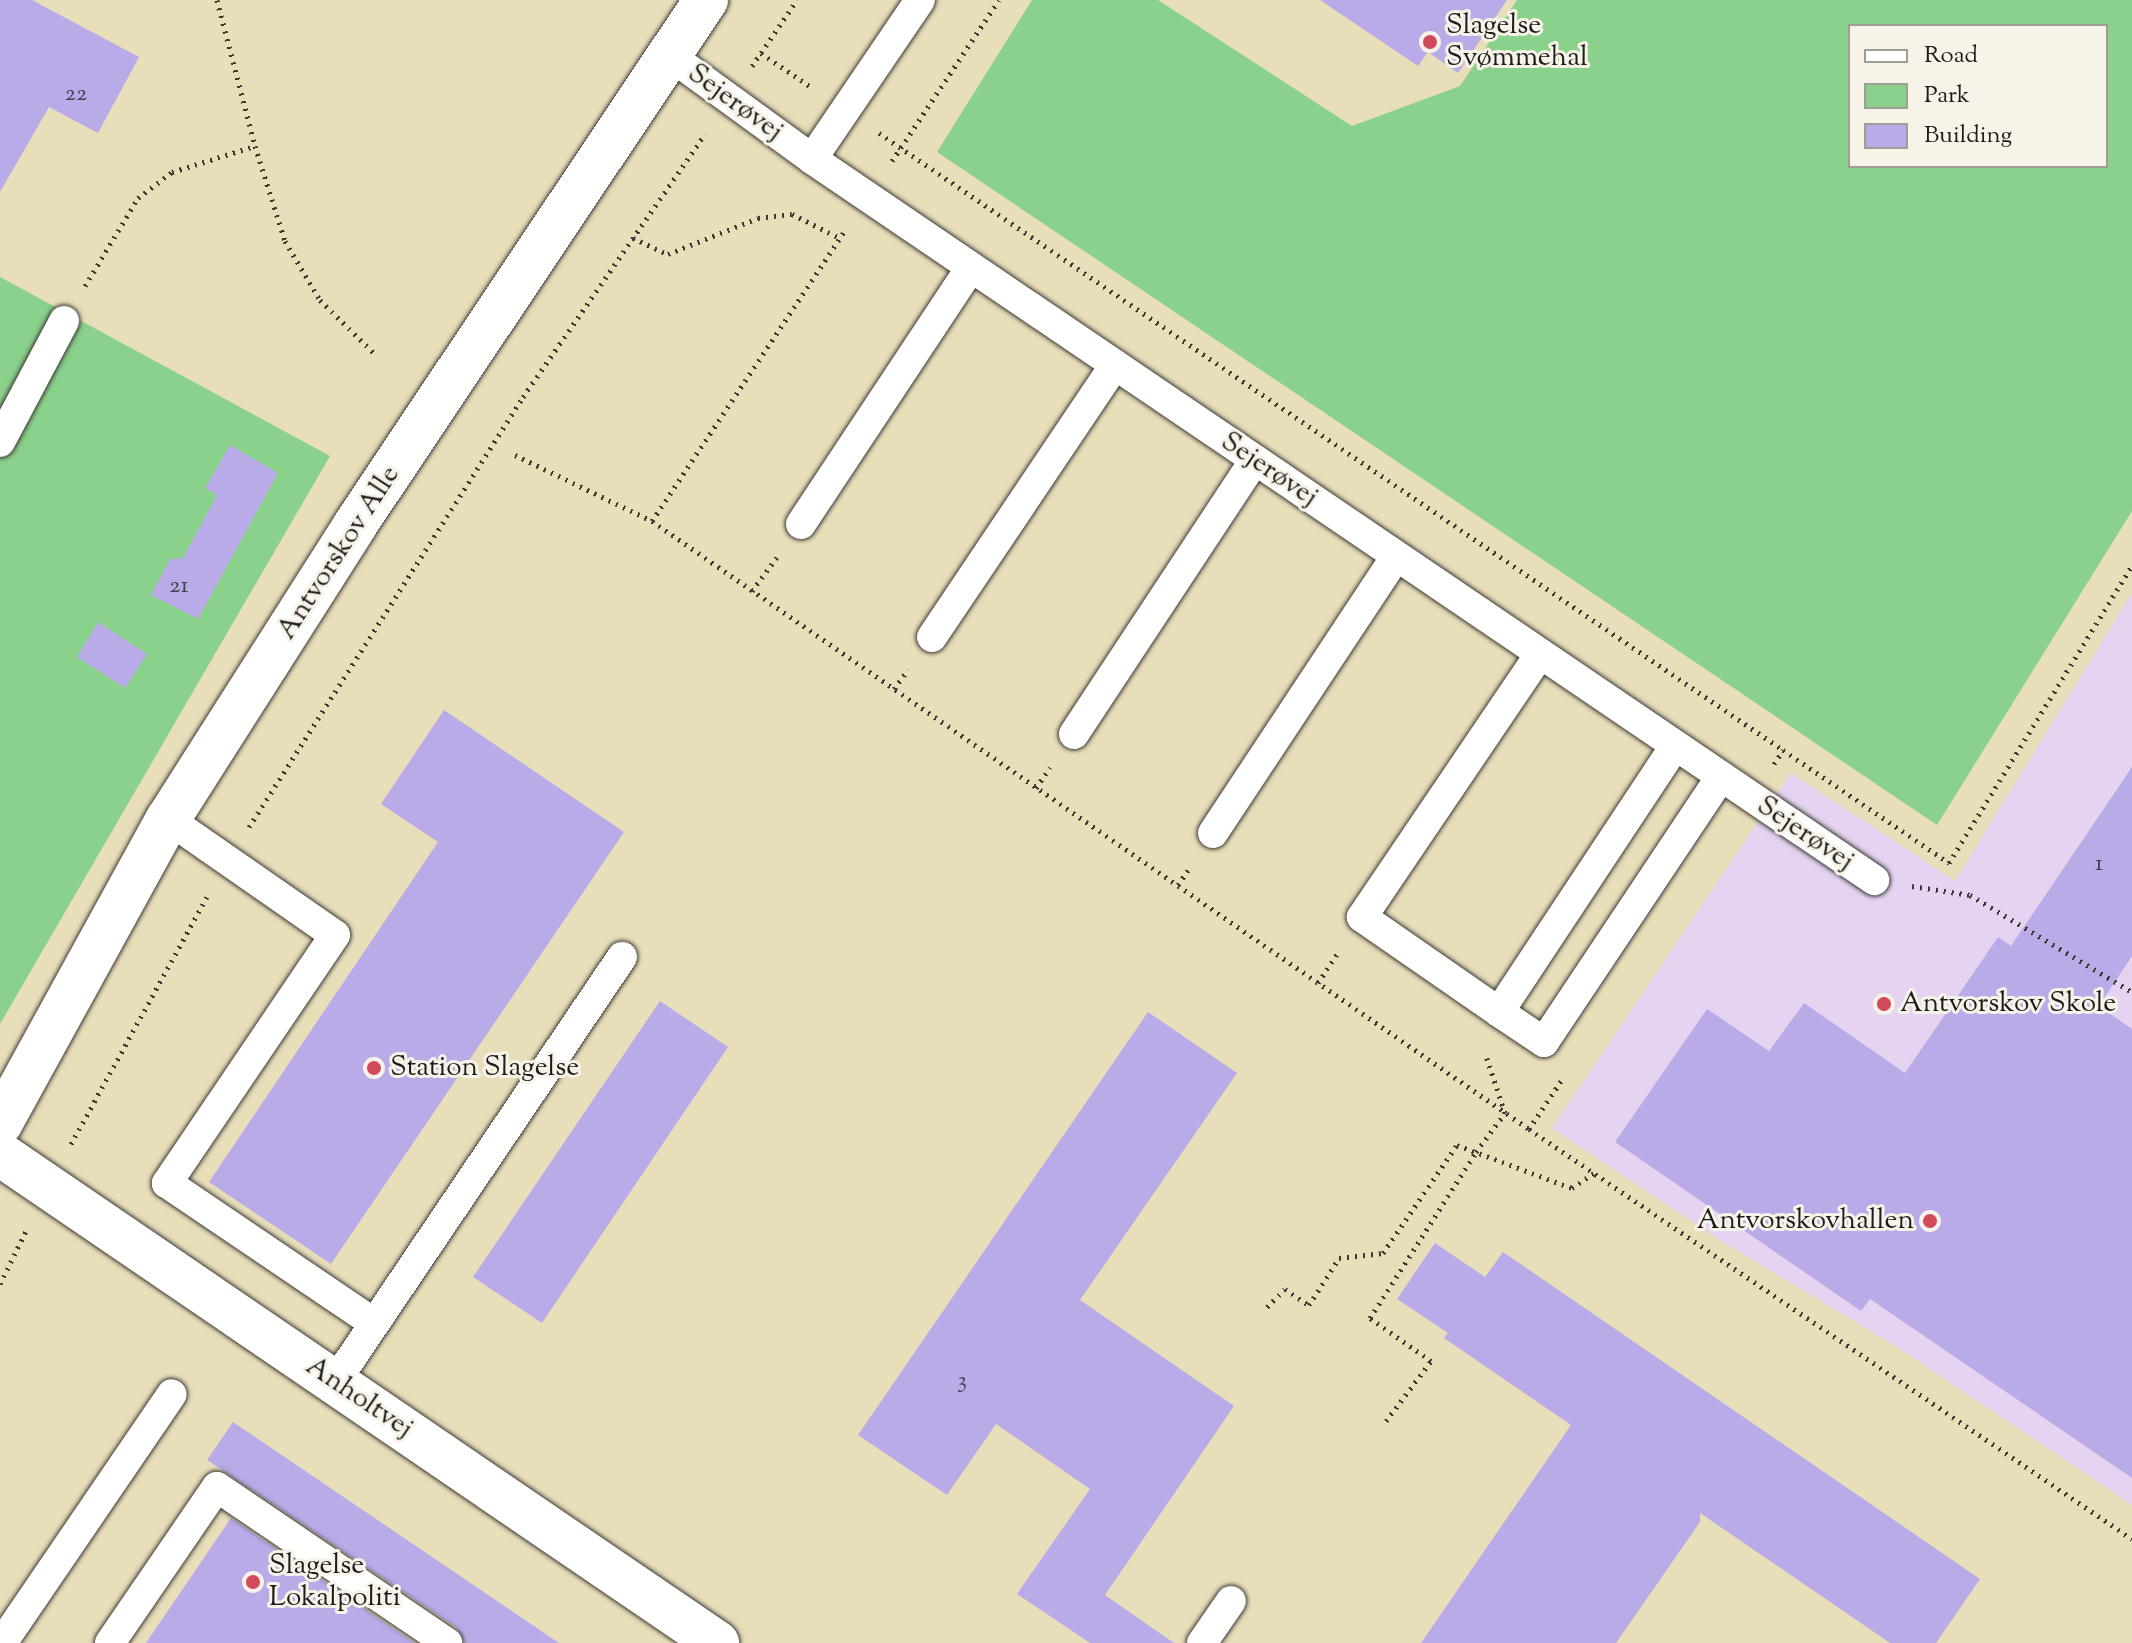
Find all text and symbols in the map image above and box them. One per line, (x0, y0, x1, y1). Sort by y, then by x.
place label: Slagelse Svømmehal (1446, 9, 1588, 75)
legend (1848, 24, 2108, 168)
marker: Slagelse Svømmehal (1421, 33, 1439, 51)
text: Road (1924, 39, 1978, 73)
street label: Sejerøvej (681, 57, 789, 149)
text: Park (1924, 79, 1970, 113)
house number: 22 (65, 81, 87, 109)
text: Building (1924, 119, 2012, 153)
street label: Sejerøvej (1214, 425, 1324, 515)
street label: Antvorskov Alle (270, 460, 408, 646)
house number: 21 (169, 573, 189, 601)
street label: Sejerøvej (1750, 789, 1860, 879)
house number: 1 (2095, 851, 2103, 879)
place label: Antvorskov Skole (1900, 987, 2116, 1021)
marker: Antvorskov Skole (1875, 995, 1893, 1013)
place label: Station Slagelse (390, 1051, 579, 1085)
marker: Station Slagelse (365, 1059, 383, 1077)
place label: Antvorskovhallen (1697, 1204, 1914, 1238)
marker: Antvorskovhallen (1921, 1212, 1939, 1230)
street label: Anholtvej (299, 1350, 419, 1446)
house number: 3 (957, 1368, 967, 1396)
place label: Slagelse Lokalpoliti (269, 1549, 401, 1615)
marker: Slagelse Lokalpoliti (244, 1573, 262, 1591)

